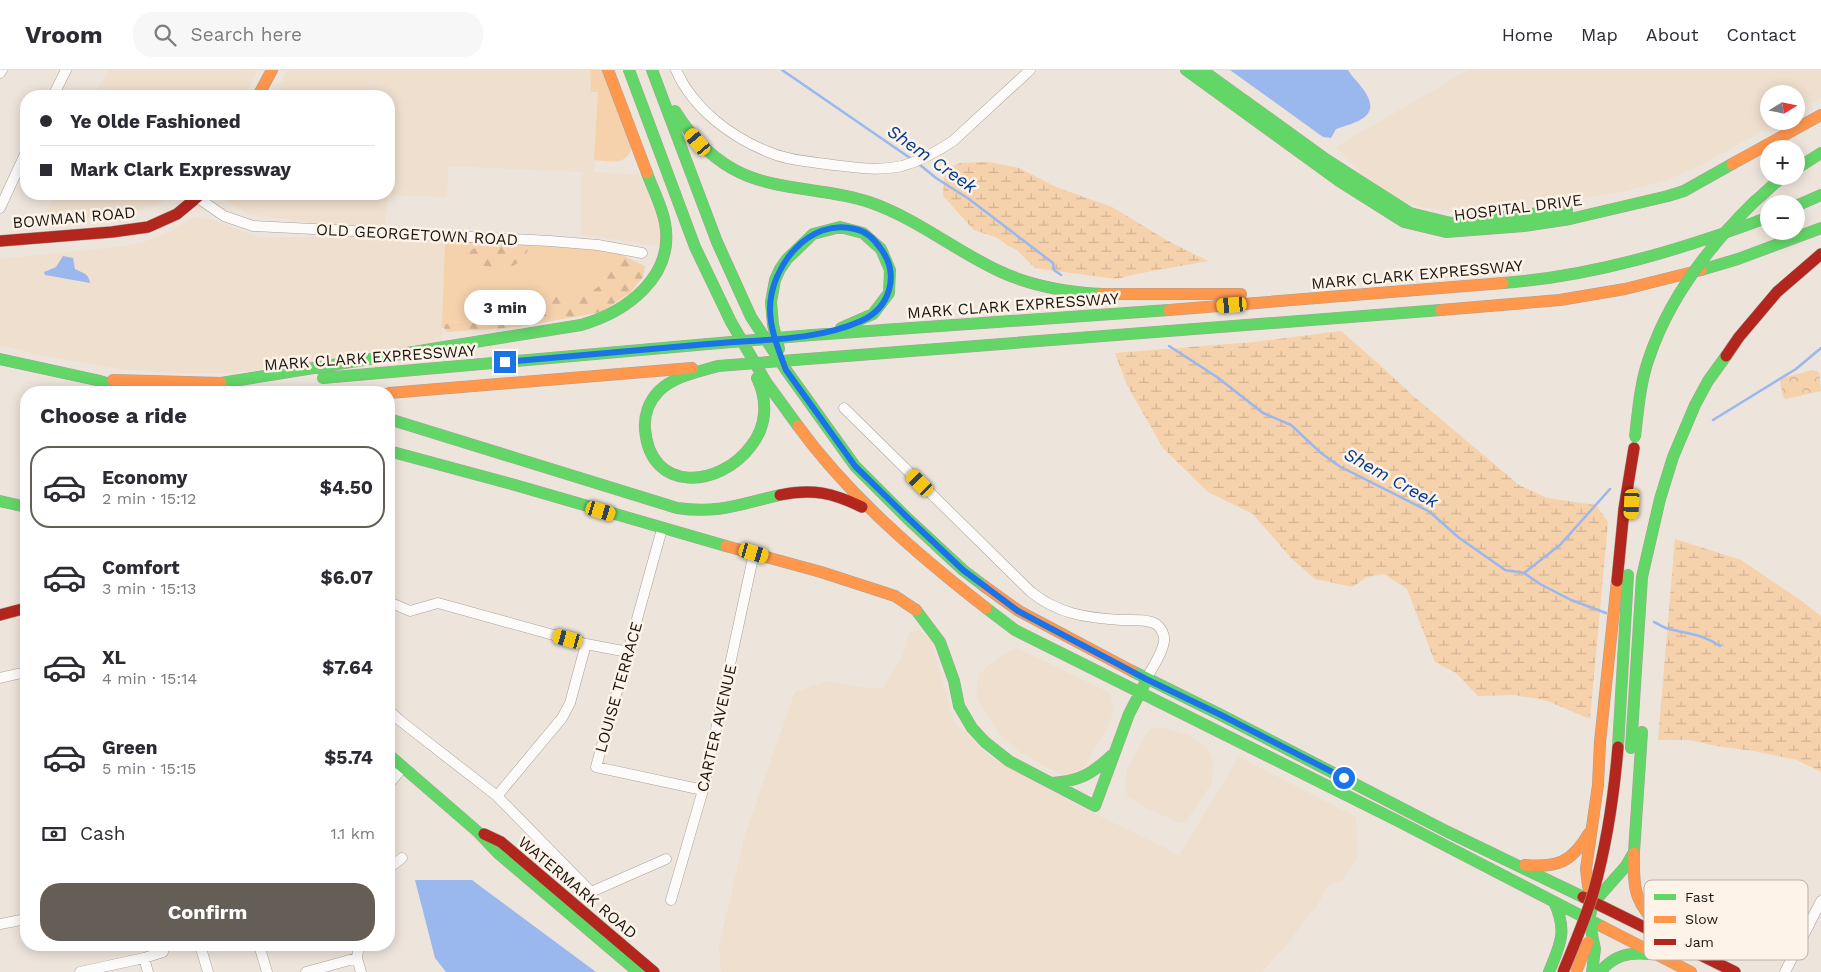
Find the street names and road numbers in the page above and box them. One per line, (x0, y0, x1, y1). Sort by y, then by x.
street label: HOSPITAL DRIVE (1453, 190, 1583, 225)
street label: BOWMAN ROAD (12, 203, 136, 232)
street label: OLD GEORGETOWN ROAD (315, 220, 519, 249)
street label: MARK CLARK EXPRESSWAY (1310, 256, 1524, 293)
street label: MARK CLARK EXPRESSWAY (906, 289, 1120, 322)
street label: MARK CLARK EXPRESSWAY (263, 341, 477, 374)
street label: LOUISE TERRACE (591, 620, 646, 755)
street label: CARTER AVENUE (693, 662, 740, 794)
street label: WATERMARK ROAD (514, 832, 641, 943)

